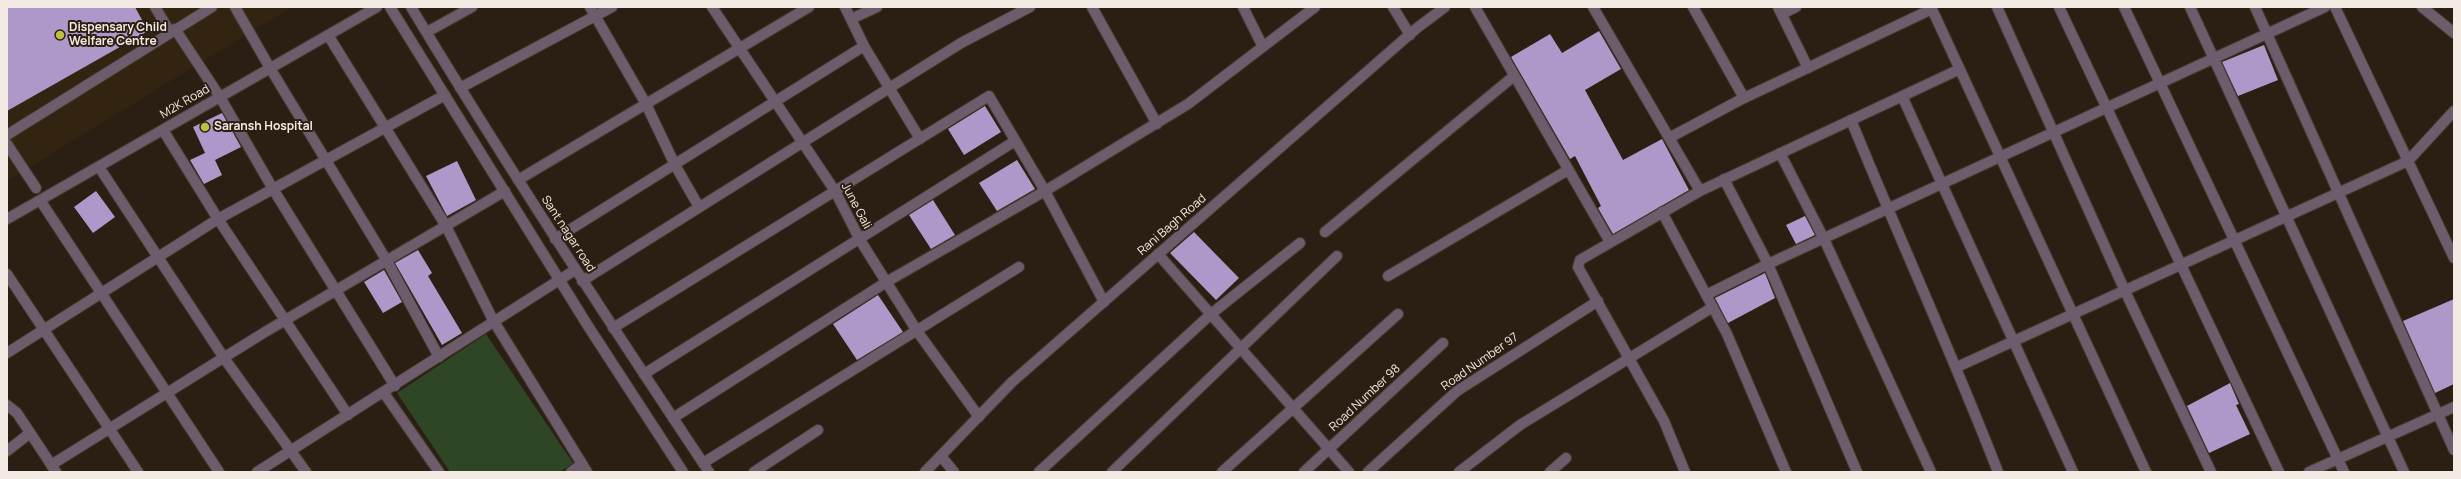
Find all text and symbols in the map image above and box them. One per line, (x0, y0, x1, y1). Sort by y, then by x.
place label: Dispensary Child Welfare Centre (69, 21, 167, 49)
marker: Dispensary Child Welfare Centre (54, 29, 66, 41)
street label: M2K Road (158, 82, 212, 122)
place label: Saransh Hospital (214, 120, 313, 134)
marker: Saransh Hospital (199, 121, 211, 133)
street label: June Gali (838, 181, 874, 231)
street label: Rani Bagh Road (1135, 191, 1209, 259)
street label: Sant nagar road (538, 193, 598, 275)
street label: Road Number 97 (1439, 330, 1521, 394)
street label: Road Number 98 (1327, 361, 1403, 435)

